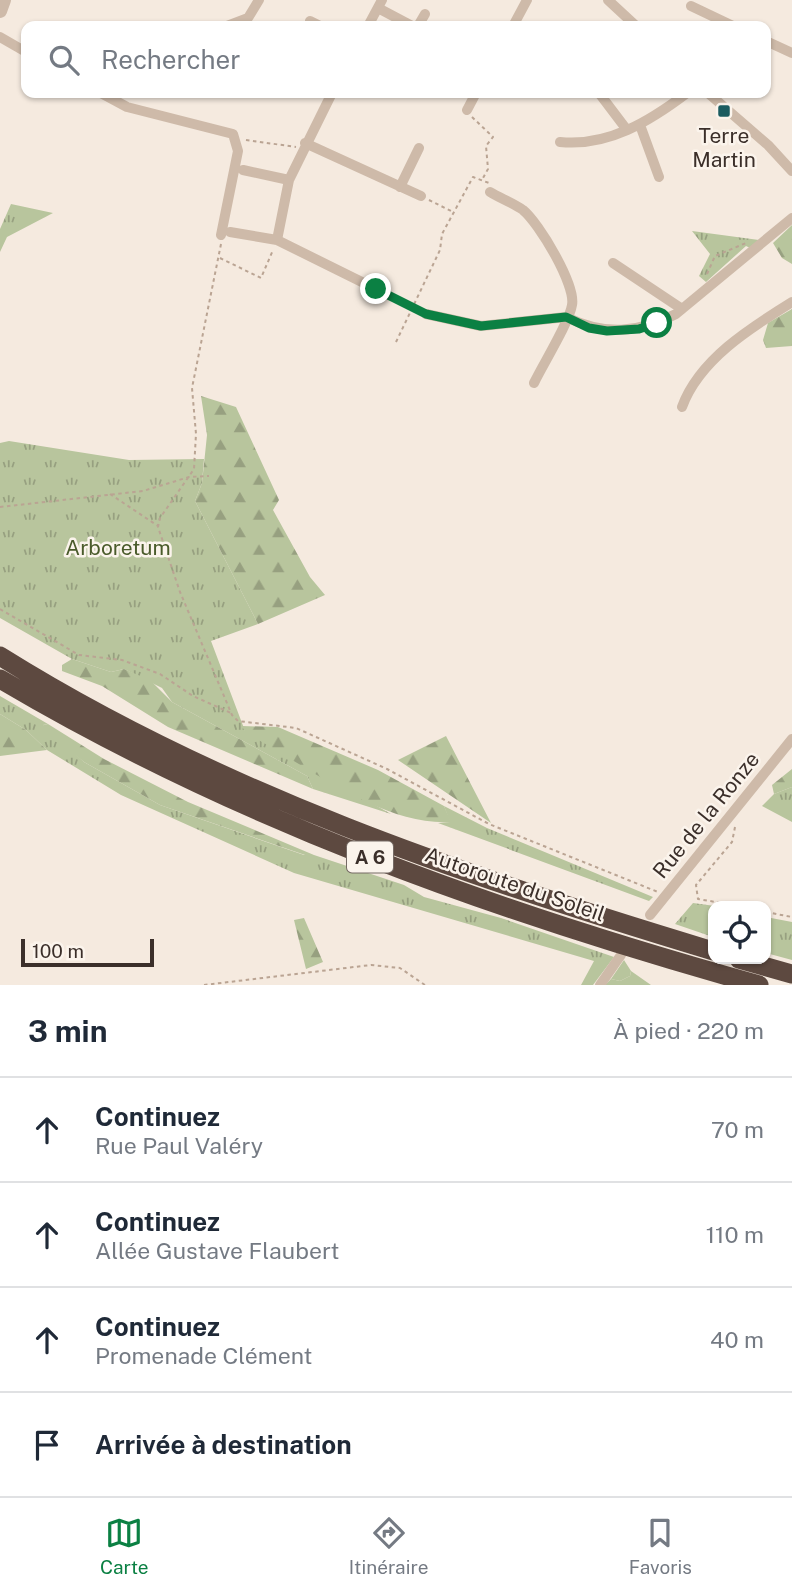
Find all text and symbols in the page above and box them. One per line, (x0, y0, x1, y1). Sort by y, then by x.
search box (21, 21, 771, 98)
icon: search (45, 41, 83, 79)
text: Rechercher (101, 44, 240, 75)
marker: Terre Martin (716, 103, 732, 119)
place label: Terre Martin (692, 123, 756, 172)
route end (360, 273, 391, 304)
route start (641, 307, 672, 338)
park label: Arboretum (65, 535, 171, 560)
street label: Rue de la Ronze (648, 747, 764, 883)
road number: A 6 (347, 842, 393, 872)
street label: Autoroute du Soleil (422, 842, 608, 926)
map controls (708, 901, 771, 964)
button: locate (708, 901, 771, 964)
scale bar (21, 936, 154, 968)
text: 100 m (32, 940, 84, 962)
text: 3 min (28, 1013, 107, 1049)
text: À pied · 220 m (613, 1017, 764, 1044)
text: Continuez (95, 1101, 220, 1132)
icon: ahead (28, 1111, 66, 1149)
text: 70 m (711, 1116, 764, 1143)
text: Rue Paul Valéry (95, 1132, 263, 1159)
text: Continuez (95, 1206, 220, 1237)
icon: ahead (28, 1216, 66, 1254)
text: 110 m (706, 1221, 764, 1248)
text: Allée Gustave Flaubert (95, 1237, 340, 1264)
text: Continuez (95, 1311, 220, 1342)
icon: ahead (28, 1321, 66, 1359)
text: 40 m (710, 1326, 764, 1353)
text: Promenade Clément (95, 1342, 312, 1369)
icon: arrive (28, 1426, 66, 1464)
text: Arrivée à destination (95, 1429, 352, 1460)
tab: Carte (100, 1514, 149, 1578)
tab: Itinéraire (349, 1514, 429, 1578)
tab: Favoris (629, 1514, 692, 1578)

